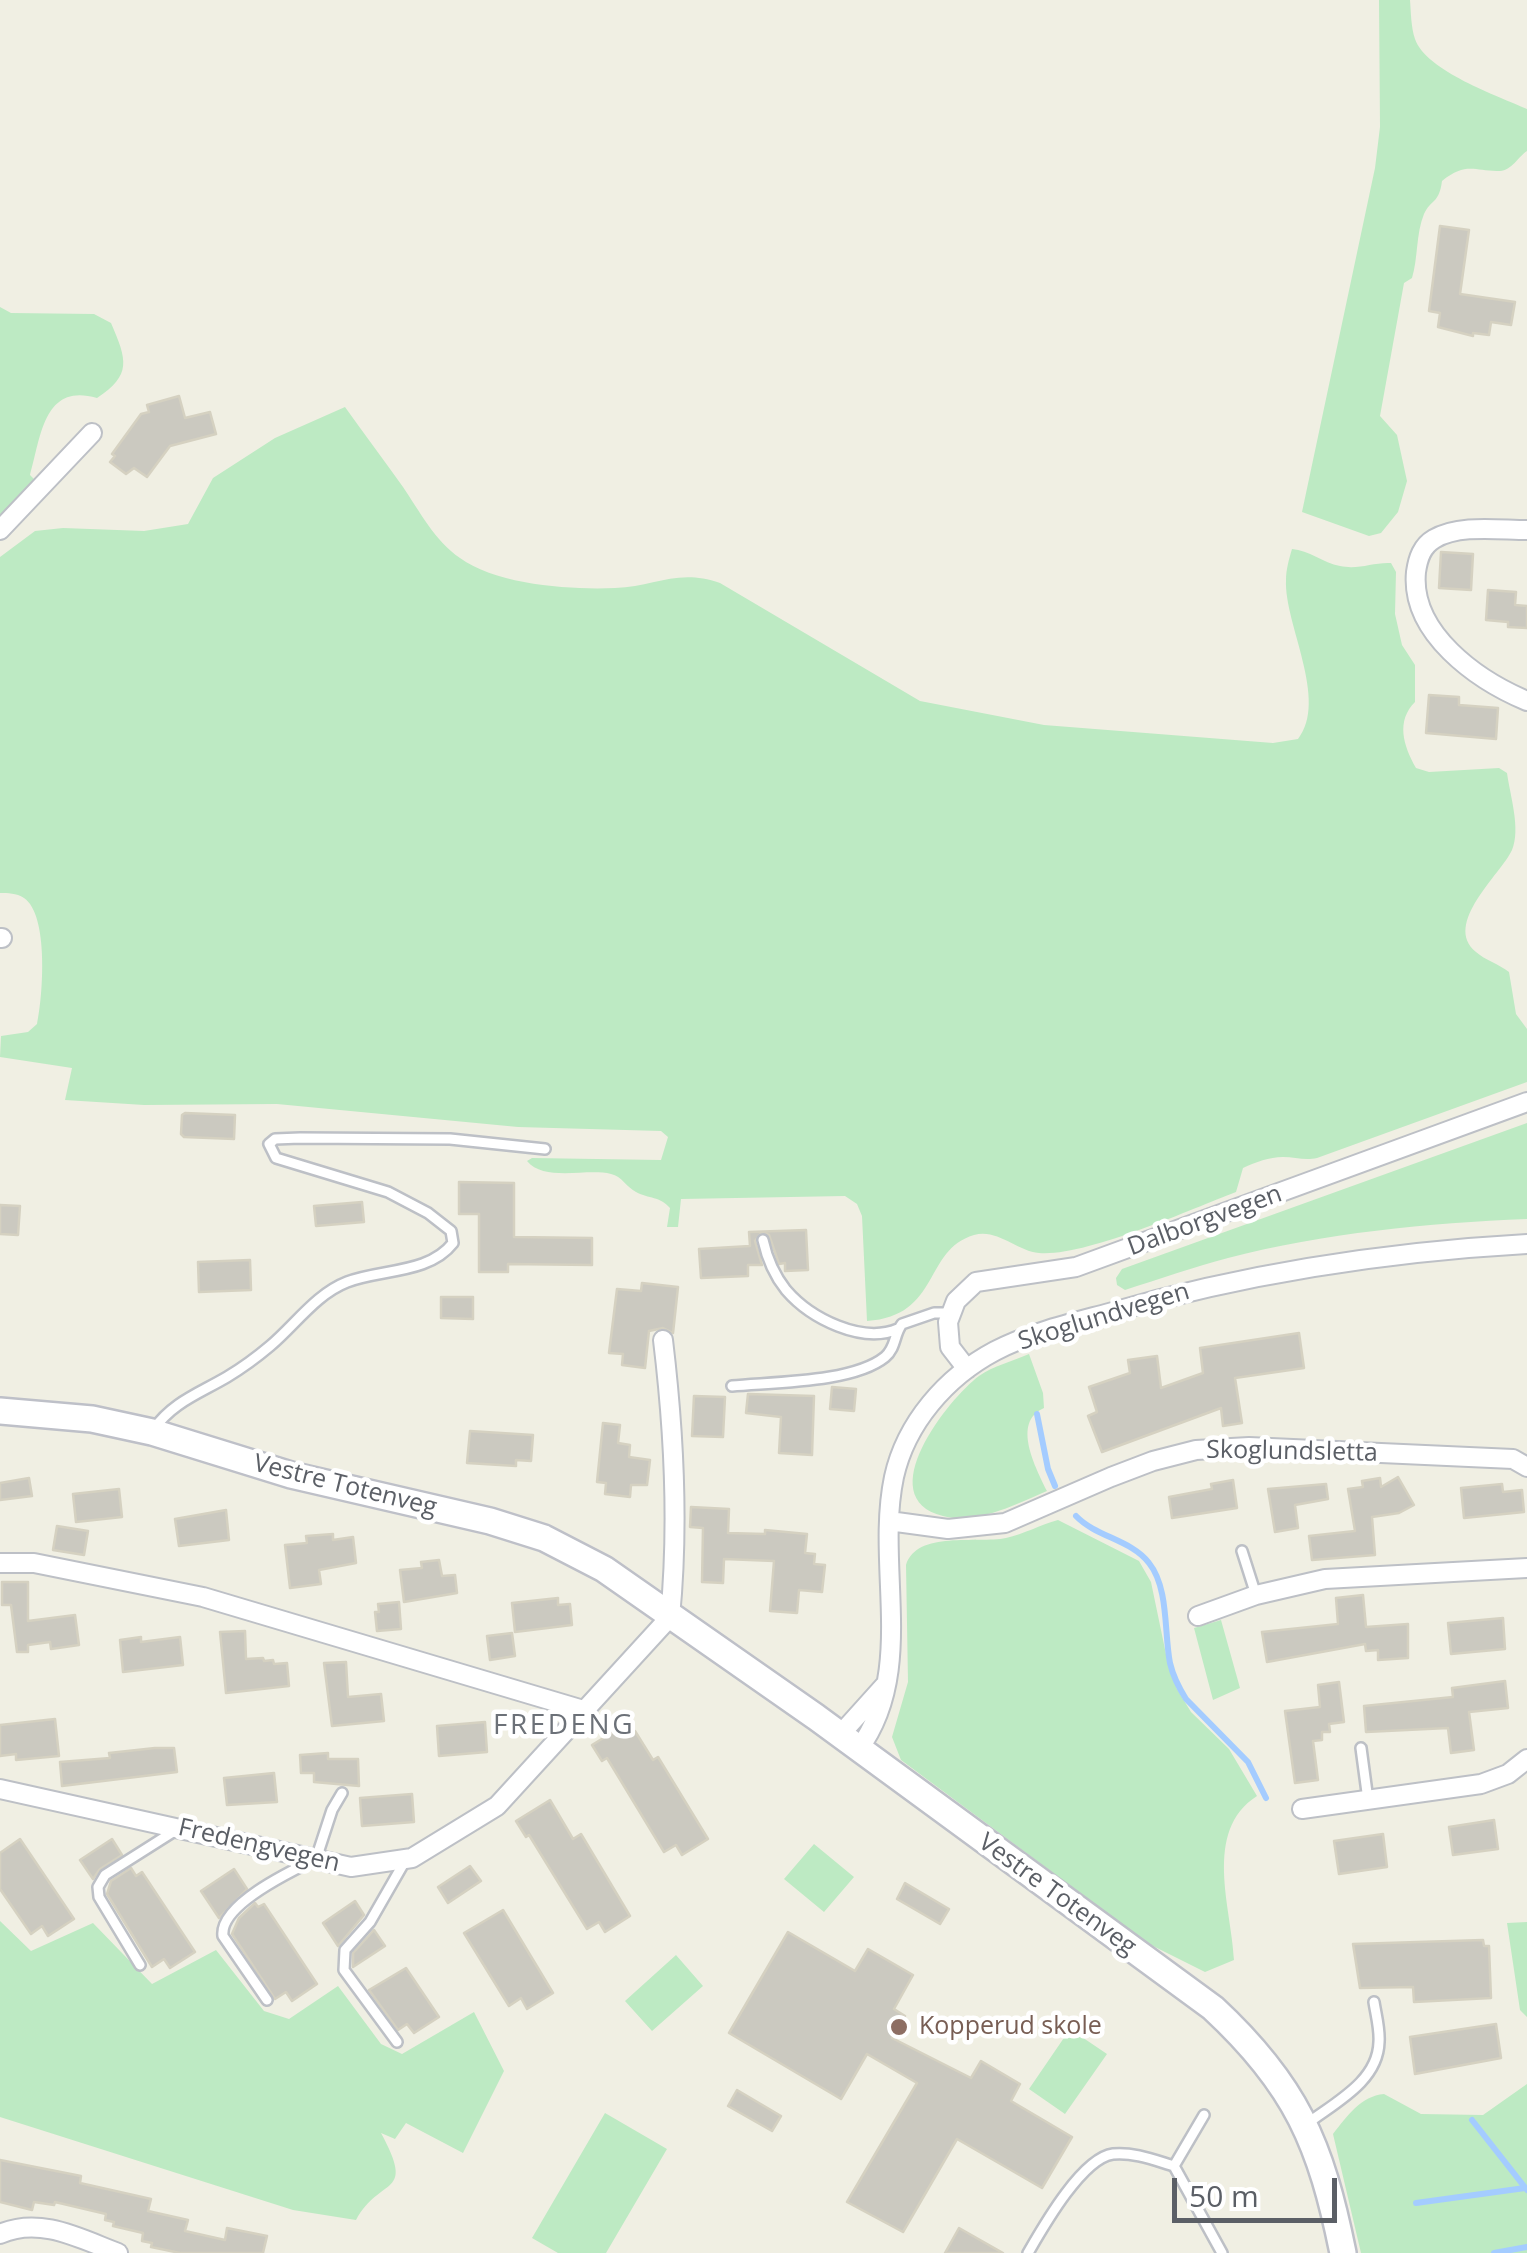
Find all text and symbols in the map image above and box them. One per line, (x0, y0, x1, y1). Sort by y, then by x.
street label: Dalborgvegen (1124, 1179, 1286, 1263)
street label: Skoglundvegen (1015, 1277, 1193, 1357)
street label: Skoglundsletta (1206, 1436, 1378, 1468)
street label: Vestre Totenveg (250, 1449, 440, 1523)
district label: FREDENG (493, 1709, 635, 1743)
street label: Fredengvegen (175, 1813, 343, 1879)
street label: Vestre Totenveg (972, 1828, 1142, 1962)
place label: Kopperud skole (919, 2012, 1102, 2042)
marker: Kopperud skole (888, 2016, 910, 2038)
scale bar (1177, 2158, 1342, 2220)
text: 50 m (1189, 2175, 1259, 2216)

